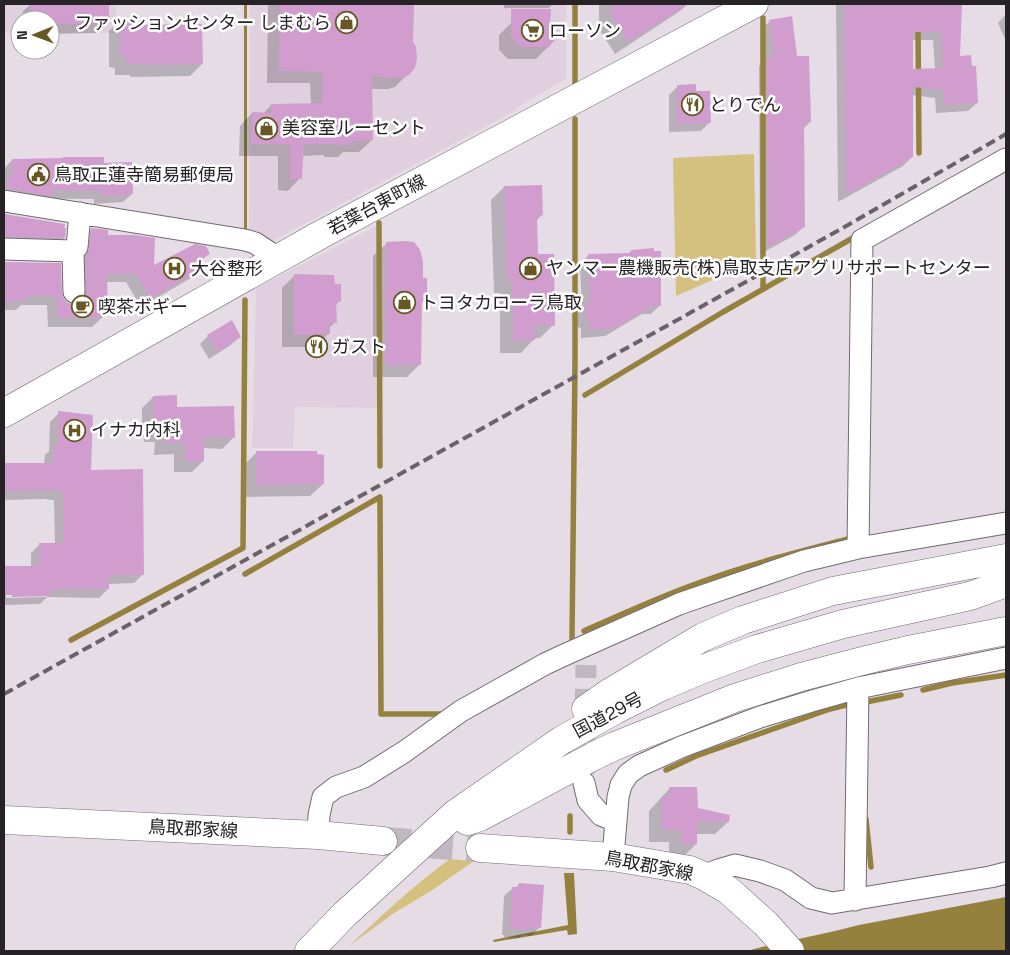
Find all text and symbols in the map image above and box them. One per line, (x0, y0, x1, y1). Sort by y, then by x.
north arrow (10, 10, 60, 60)
place label: ファッションセンター しまむら (74, 11, 331, 34)
shop icon: ファッションセンター しまむら (335, 11, 359, 35)
supermarket icon: ローソン (521, 19, 545, 43)
place label: ローソン (549, 19, 621, 42)
text: N (13, 30, 31, 40)
restaurant icon: とりでん (681, 93, 705, 117)
place label: とりでん (709, 93, 781, 116)
shop icon: 美容室ルーセント (254, 116, 278, 140)
place label: 美容室ルーセント (282, 116, 426, 139)
public building icon: 鳥取正蓮寺簡易郵便局 (26, 163, 50, 187)
place label: 鳥取正蓮寺簡易郵便局 (54, 163, 234, 186)
street label: 若葉台東町線 (324, 169, 430, 240)
shop icon: ヤンマー農機販売(株)鳥取支店アグリサポートセンター (518, 256, 542, 280)
place label: ヤンマー農機販売(株)鳥取支店アグリサポートセンター (546, 256, 991, 279)
hospital icon: 大谷整形 (163, 257, 187, 281)
place label: 大谷整形 (191, 257, 263, 280)
shop icon: トヨタカローラ鳥取 (392, 291, 416, 315)
place label: トヨタカローラ鳥取 (420, 291, 582, 314)
cafe icon: 喫茶ボギー (70, 295, 94, 319)
place label: 喫茶ボギー (98, 295, 188, 318)
restaurant icon: ガスト (304, 335, 328, 359)
place label: ガスト (332, 335, 386, 358)
hospital icon: イナカ内科 (63, 418, 87, 442)
place label: イナカ内科 (91, 418, 181, 441)
street label: 国道29号 (569, 687, 647, 743)
street label: 鳥取郡家線 (147, 815, 239, 842)
street label: 鳥取郡家線 (603, 846, 695, 885)

